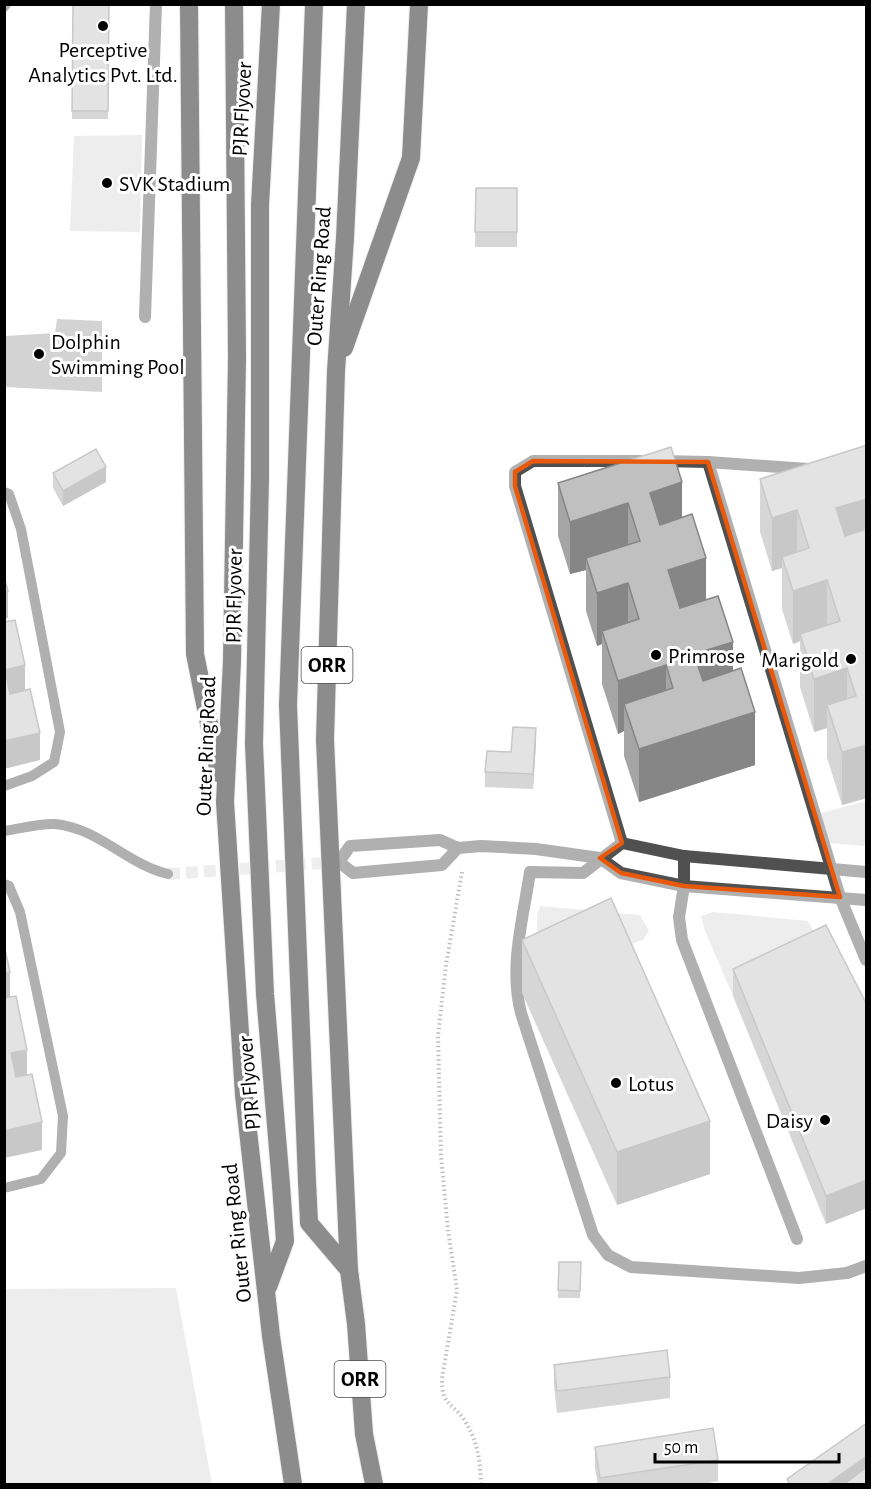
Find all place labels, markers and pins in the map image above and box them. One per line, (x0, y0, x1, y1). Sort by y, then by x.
marker: Perceptive Analytics Pvt. Ltd. (96, 19, 110, 33)
place label: Perceptive Analytics Pvt. Ltd. (28, 39, 178, 86)
place label: SVK Stadium (119, 173, 230, 195)
marker: SVK Stadium (100, 176, 114, 190)
place label: Dolphin Swimming Pool (51, 331, 185, 378)
marker: Dolphin Swimming Pool (32, 347, 46, 361)
place label: Primrose (668, 645, 745, 667)
marker: Primrose (649, 648, 663, 662)
place label: Marigold (761, 649, 839, 671)
marker: Marigold (844, 652, 858, 666)
place label: Lotus (628, 1073, 674, 1095)
marker: Lotus (609, 1076, 623, 1090)
place label: Daisy (766, 1110, 814, 1132)
marker: Daisy (818, 1113, 832, 1127)

